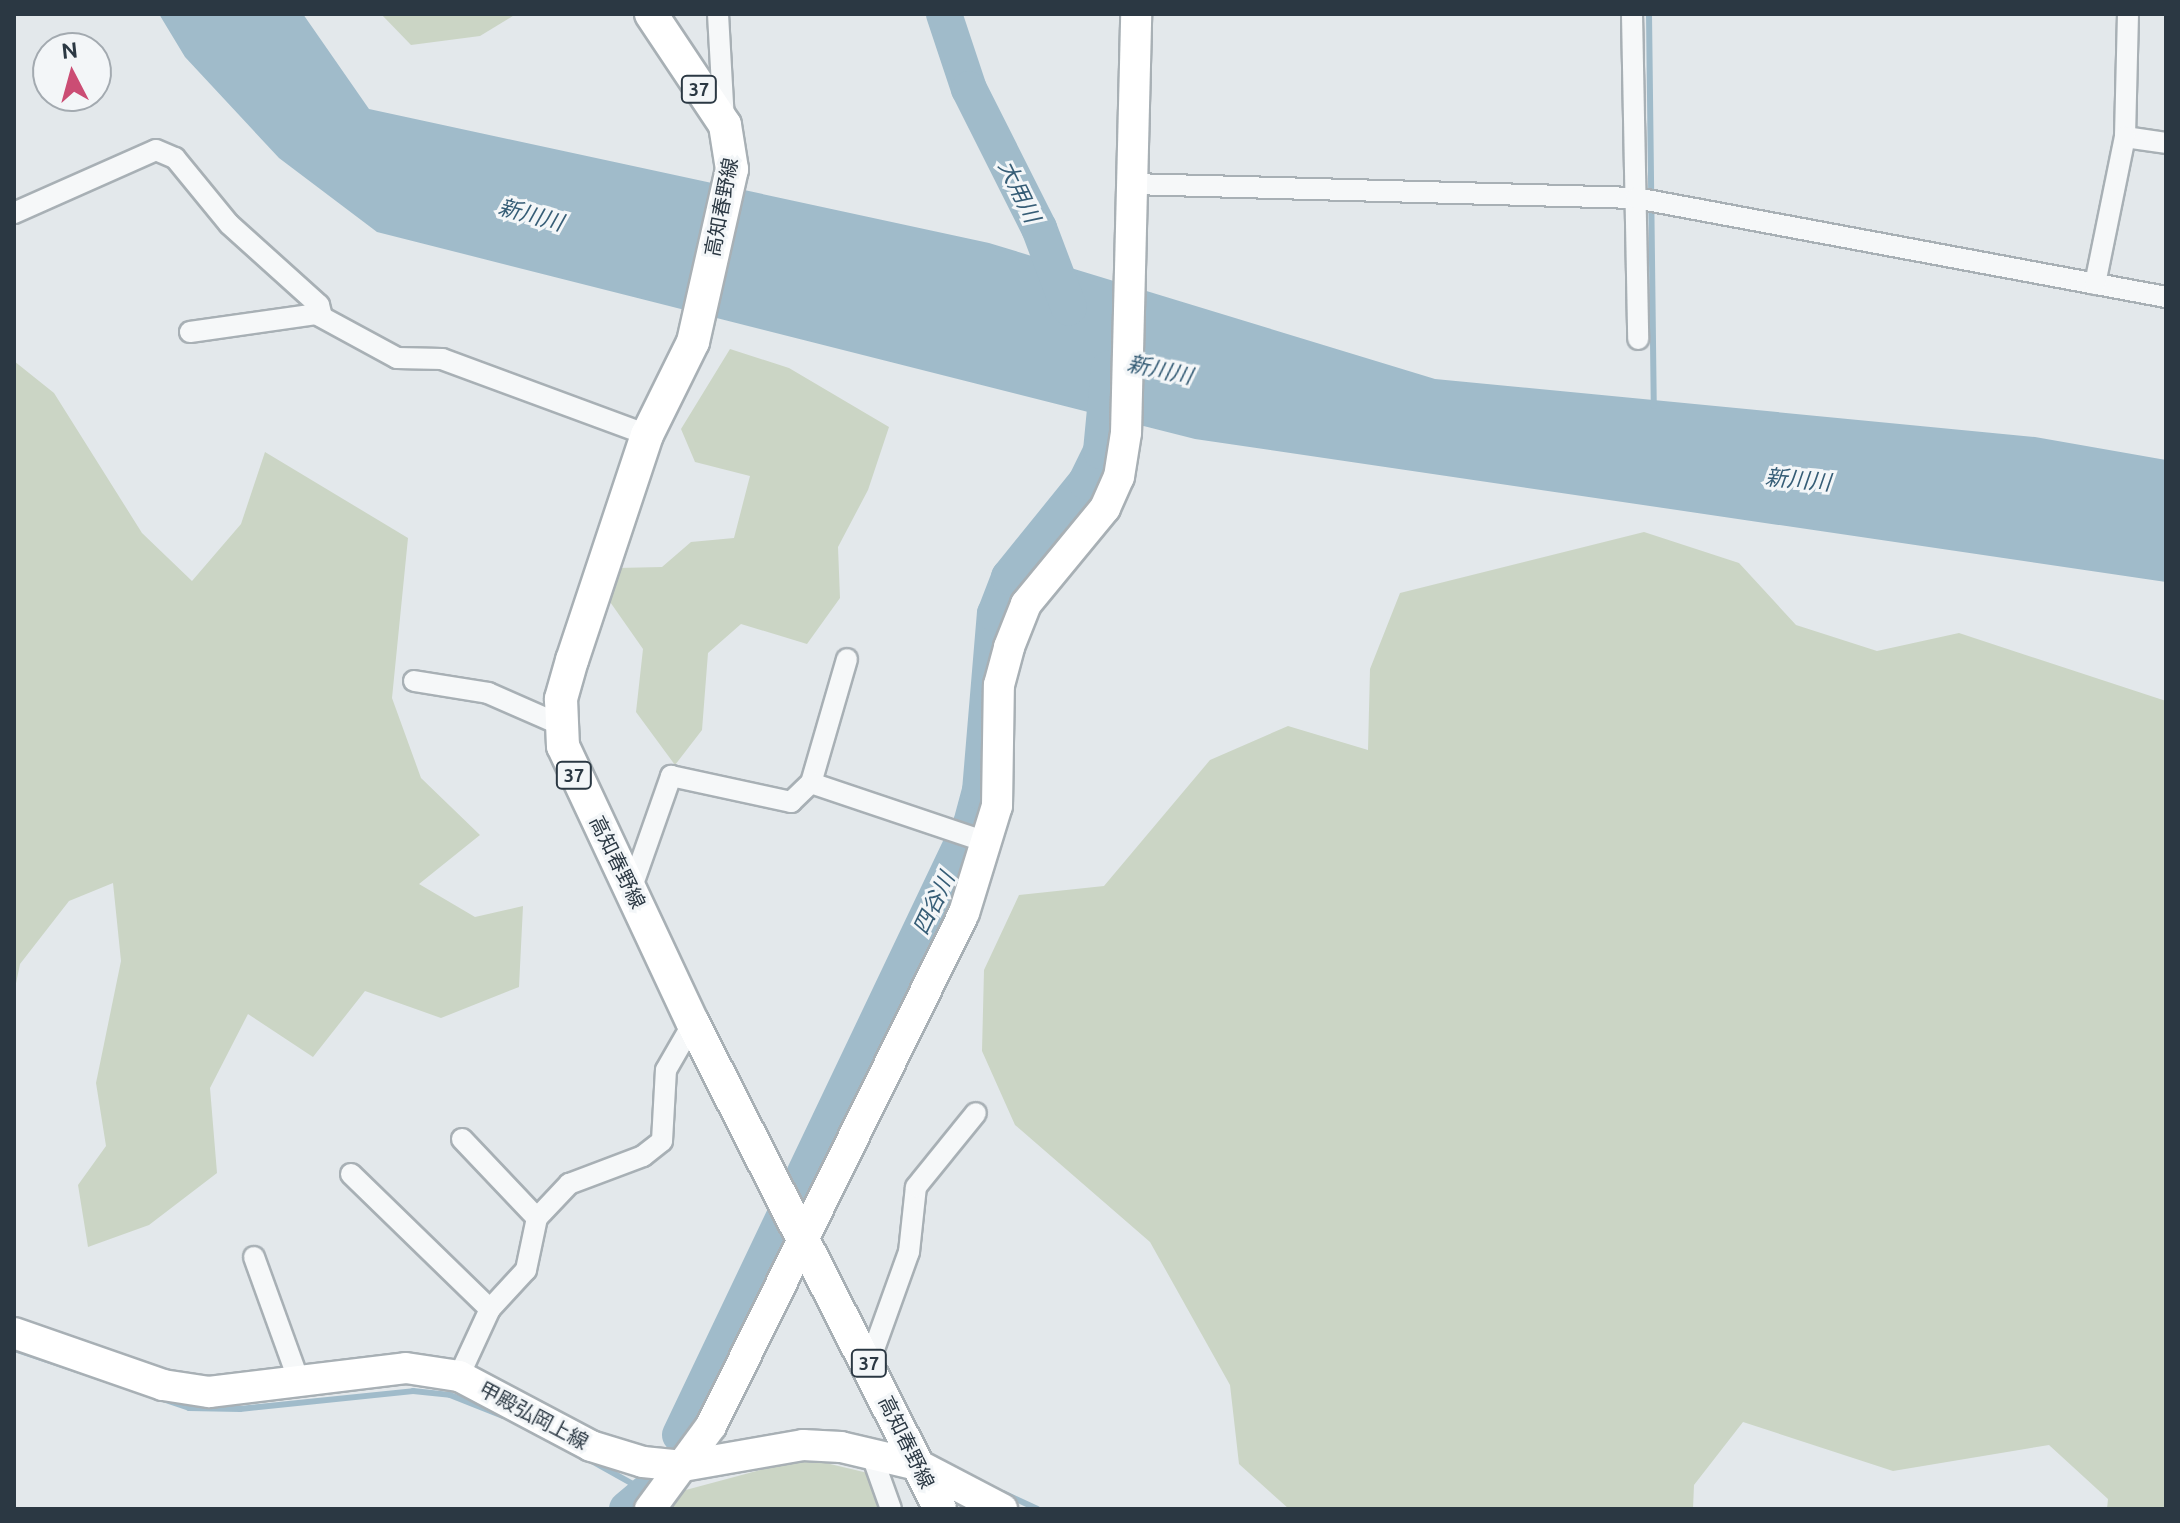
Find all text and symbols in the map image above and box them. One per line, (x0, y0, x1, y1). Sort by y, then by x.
north arrow (32, 32, 112, 112)
text: N (60, 36, 79, 63)
road number: 37 (679, 75, 719, 103)
street label: 高知春野線 (700, 156, 742, 258)
water label: 大用川 (994, 156, 1046, 226)
water label: 新川川 (496, 193, 566, 235)
water label: 新川川 (1125, 349, 1195, 389)
water label: 新川川 (1764, 463, 1832, 495)
road number: 37 (554, 761, 594, 789)
street label: 高知春野線 (585, 812, 651, 912)
water label: 四谷川 (907, 868, 959, 938)
road number: 37 (849, 1349, 889, 1377)
street label: 甲殿弘岡上線 (475, 1376, 593, 1454)
street label: 高知春野線 (874, 1392, 940, 1492)

